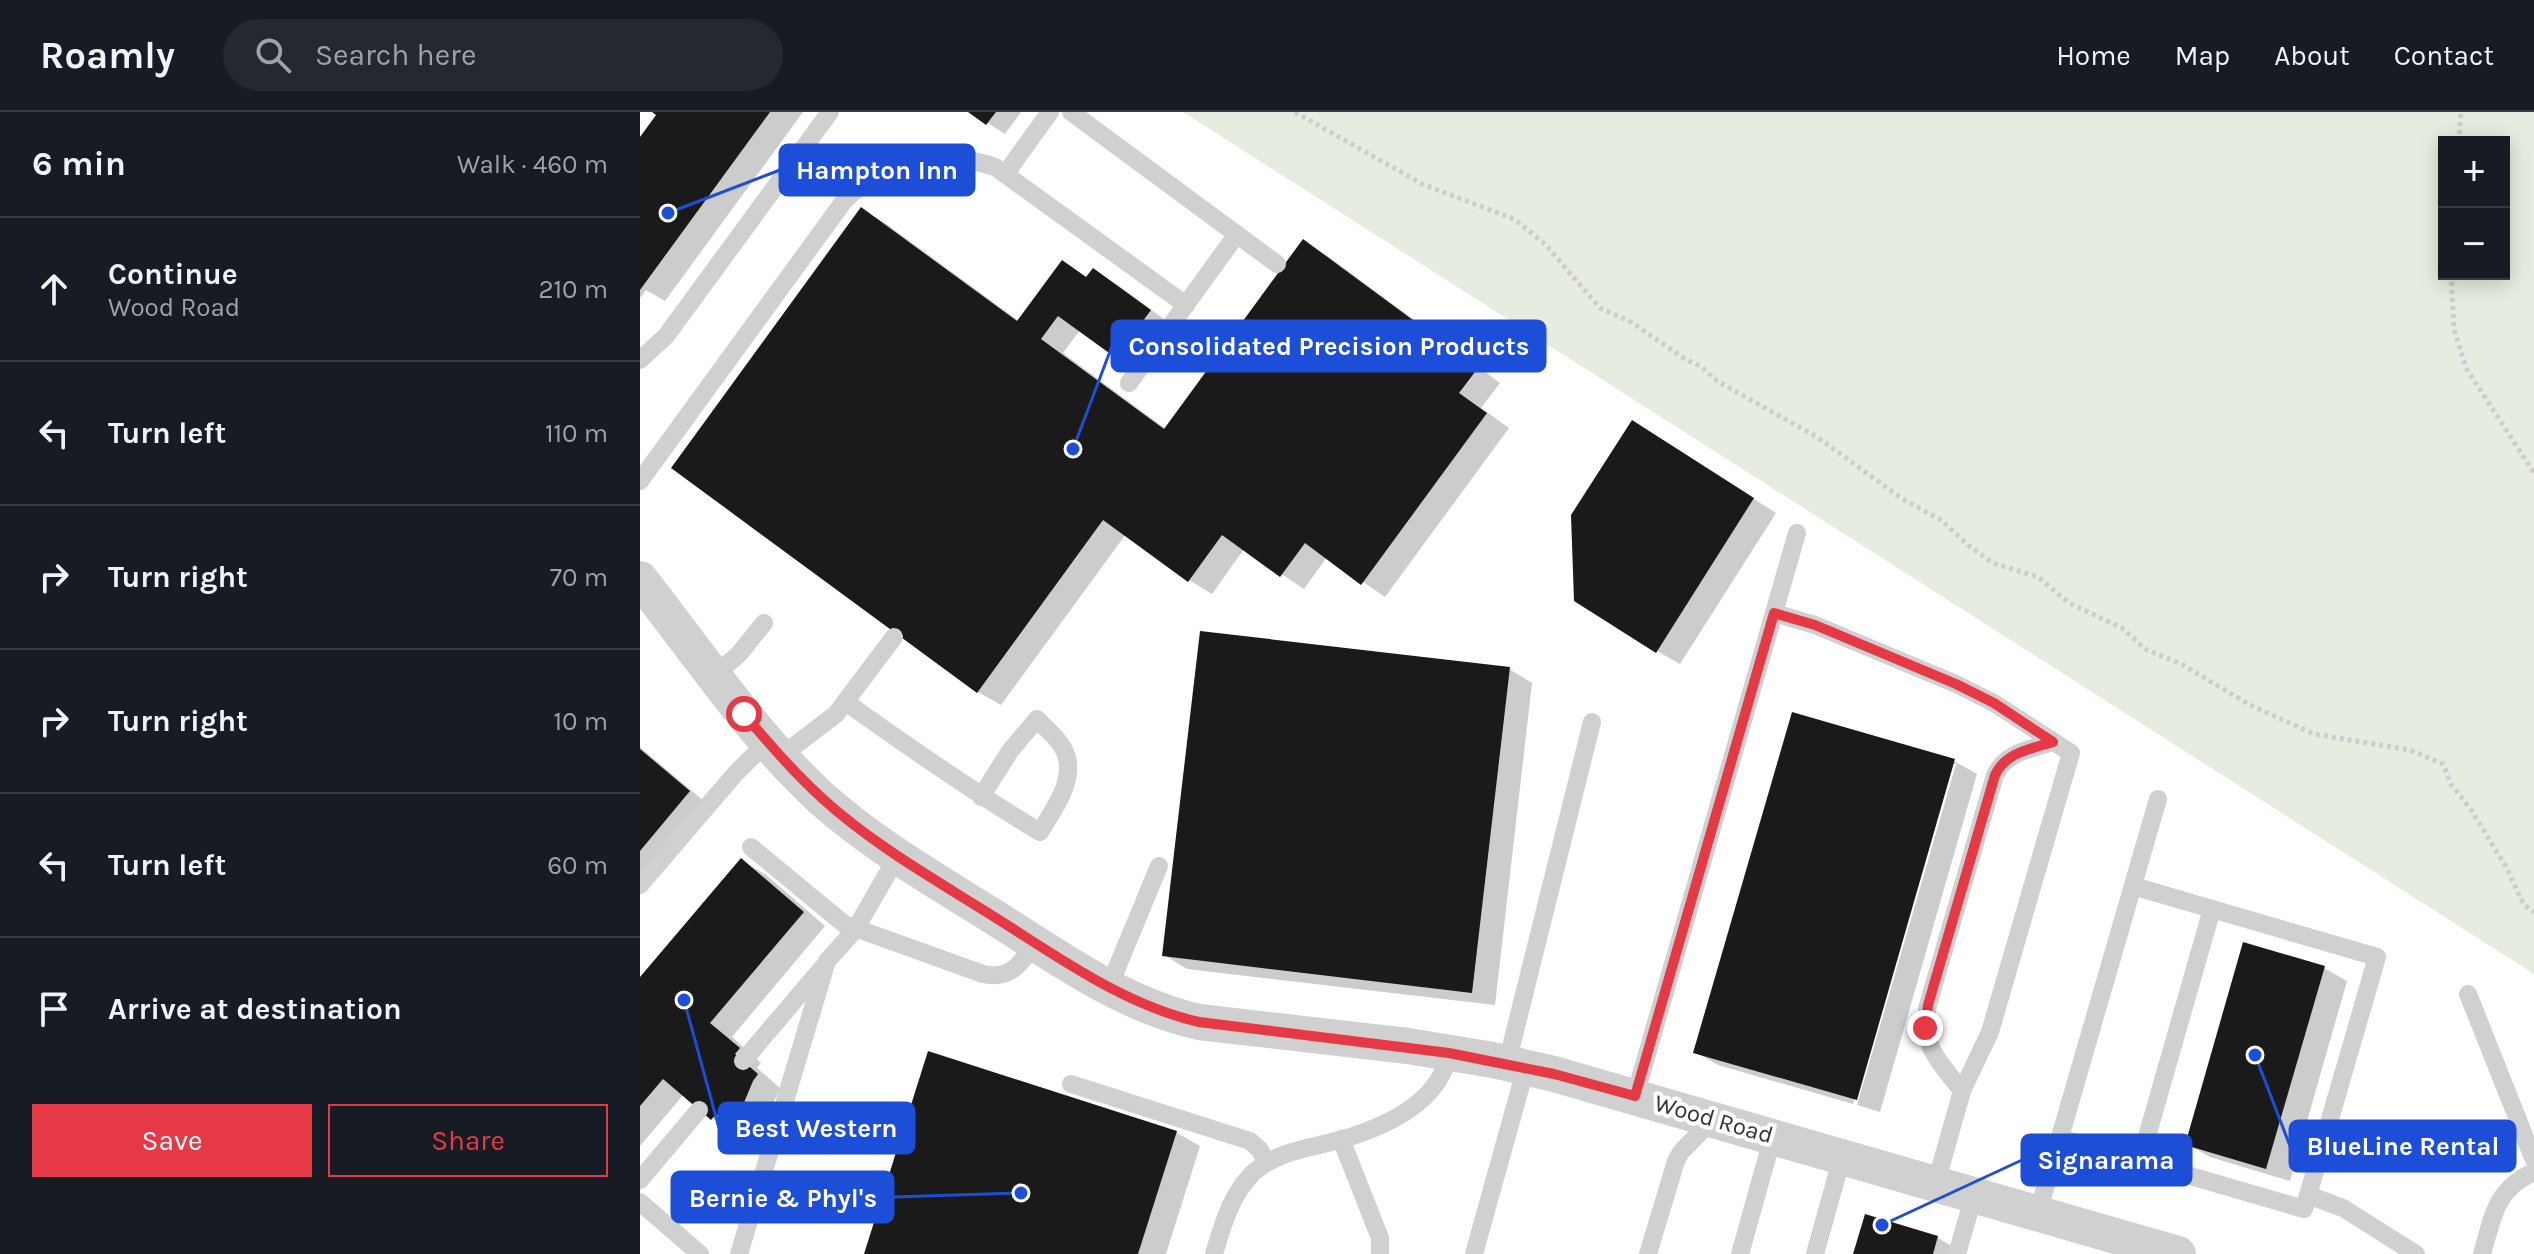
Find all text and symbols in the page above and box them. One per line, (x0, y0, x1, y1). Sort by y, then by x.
search box (223, 19, 783, 91)
text: Roamly (40, 33, 175, 78)
icon: search (251, 33, 295, 77)
text: Search here (315, 37, 476, 73)
text: Home (2056, 39, 2131, 72)
text: Map (2175, 39, 2230, 72)
text: About (2274, 39, 2350, 72)
text: Contact (2394, 39, 2494, 72)
map controls (2438, 136, 2510, 280)
button: + (2438, 136, 2510, 208)
text: 6 min (32, 144, 126, 184)
callout: Hampton Inn (780, 145, 974, 195)
text: Walk · 460 m (457, 149, 608, 180)
text: Hampton Inn (796, 155, 958, 186)
button: − (2438, 208, 2510, 280)
text: Continue (108, 256, 238, 292)
icon: ahead (32, 267, 76, 311)
text: 210 m (538, 274, 608, 305)
text: Wood Road (108, 292, 240, 323)
callout: Consolidated Precision Products (1112, 321, 1545, 371)
text: Consolidated Precision Products (1128, 331, 1530, 362)
icon: left (32, 411, 76, 455)
text: Turn left (108, 415, 226, 451)
text: 110 m (545, 418, 608, 449)
icon: right (32, 555, 76, 599)
text: Turn right (108, 559, 248, 595)
text: 70 m (550, 562, 608, 593)
route start (726, 696, 762, 732)
icon: right (32, 699, 76, 743)
text: Turn right (108, 703, 248, 739)
text: 10 m (553, 706, 608, 737)
icon: left (32, 843, 76, 887)
text: Turn left (108, 847, 226, 883)
text: 60 m (547, 850, 608, 881)
icon: arrive (32, 987, 76, 1031)
text: Arrive at destination (108, 991, 402, 1027)
route end (1907, 1010, 1943, 1046)
street label: Wood Road (1651, 1089, 1777, 1149)
callout: Best Western (719, 1103, 914, 1153)
button: Save (32, 1104, 312, 1177)
button: Share (328, 1104, 608, 1177)
text: Best Western (735, 1113, 897, 1144)
callout: BlueLine Rental (2290, 1121, 2515, 1171)
text: BlueLine Rental (2307, 1131, 2499, 1162)
callout: Signarama (2022, 1135, 2191, 1185)
text: Signarama (2038, 1145, 2174, 1176)
callout: Bernie & Phyl's (672, 1172, 893, 1222)
text: Bernie & Phyl's (689, 1183, 877, 1214)

